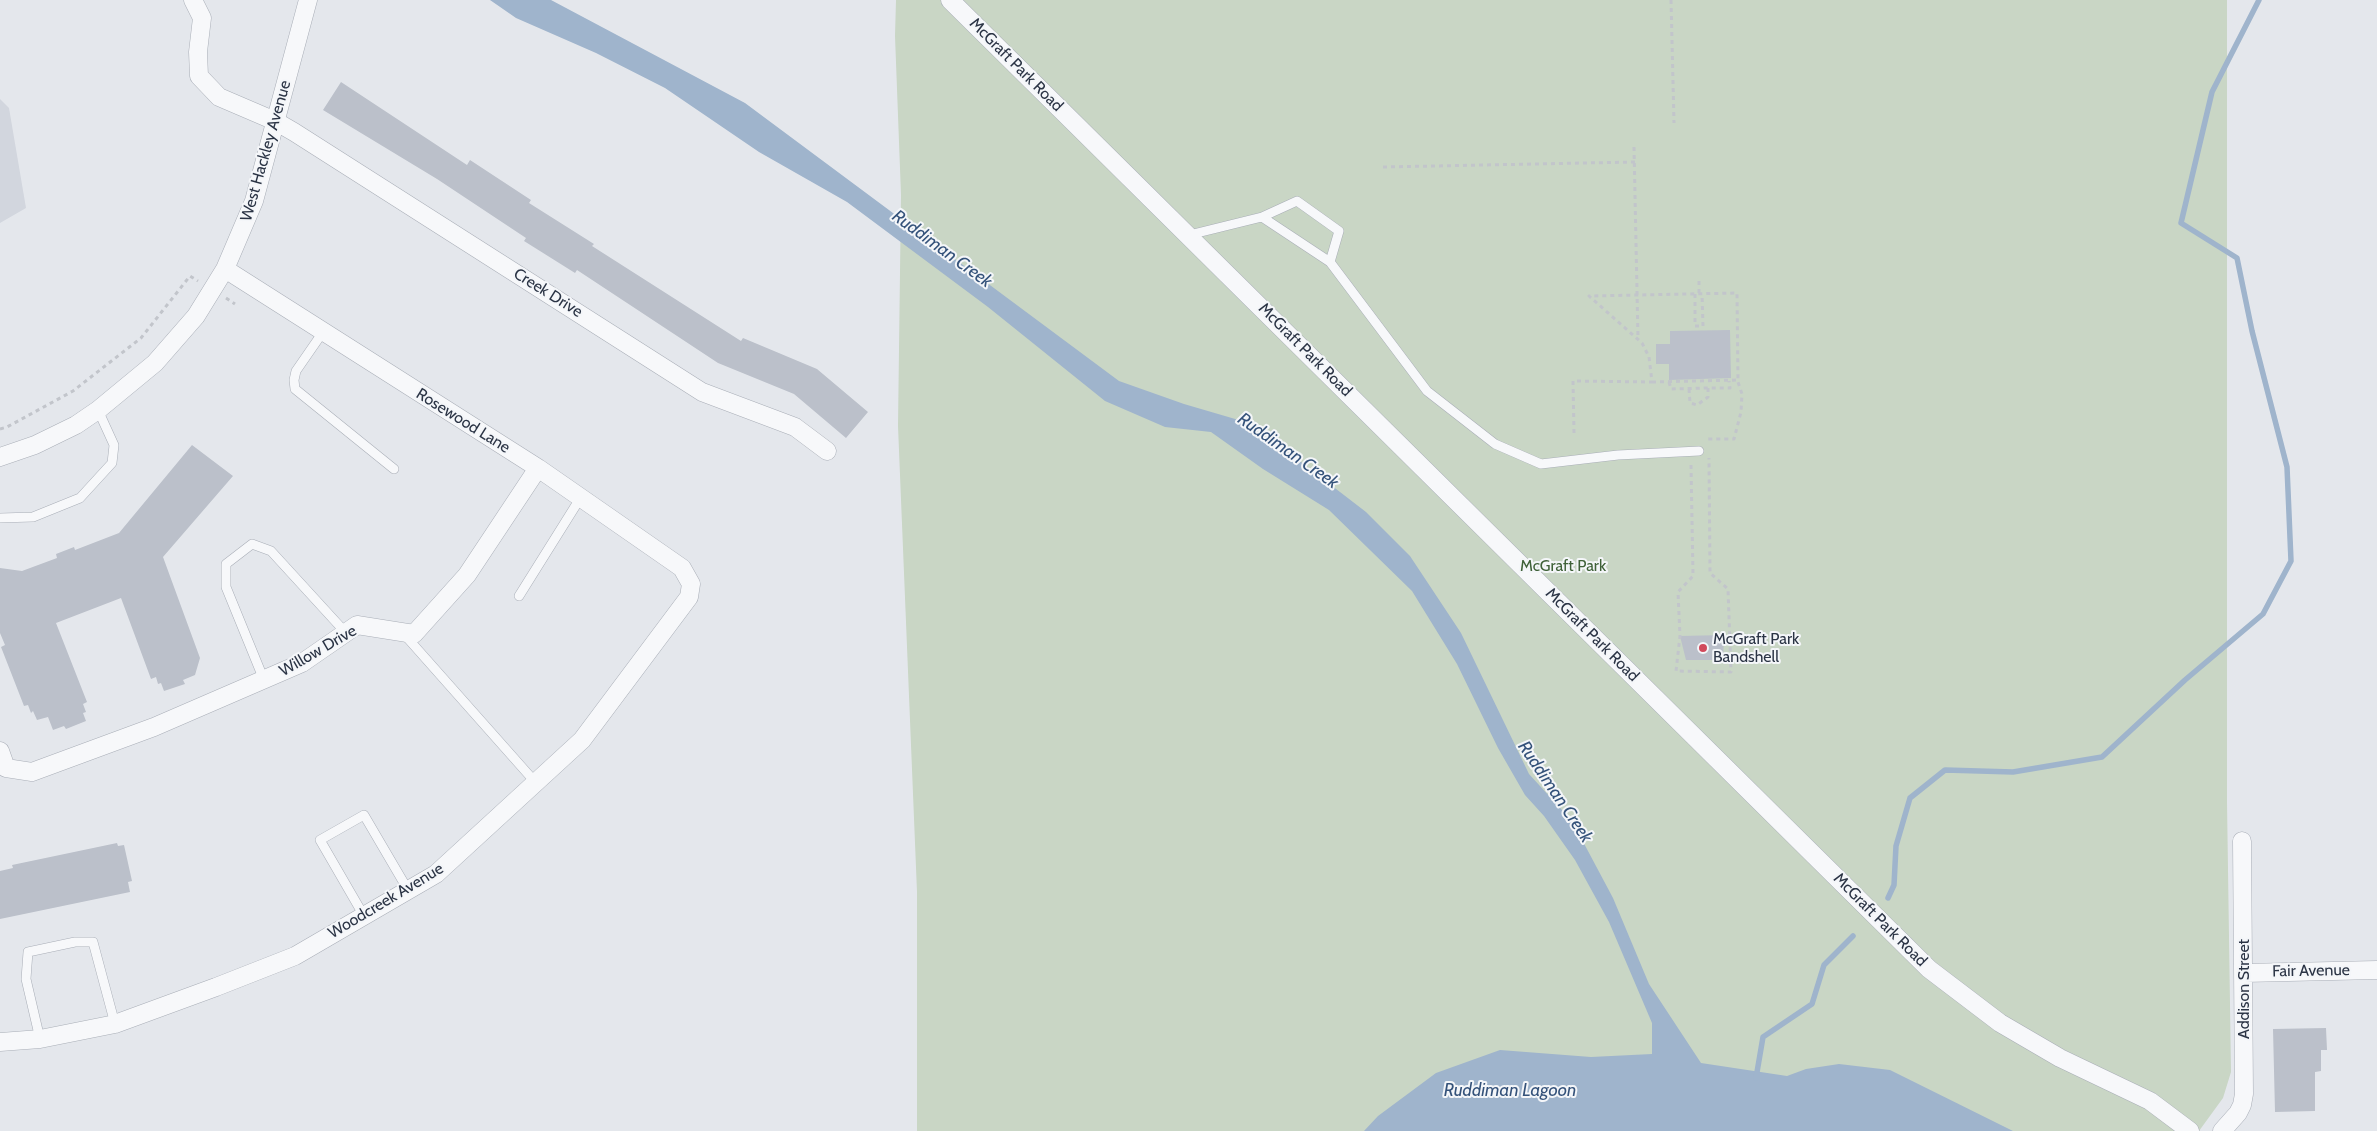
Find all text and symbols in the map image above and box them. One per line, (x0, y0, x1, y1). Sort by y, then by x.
street label: McGraft Park Road (965, 14, 1067, 116)
street label: West Hackley Avenue (237, 78, 295, 224)
water label: Ruddiman Creek (888, 206, 996, 292)
street label: Creek Drive (510, 264, 586, 322)
street label: McGraft Park Road (1254, 299, 1356, 401)
street label: Rosewood Lane (412, 384, 514, 458)
water label: Ruddiman Creek (1233, 408, 1343, 494)
park label: McGraft Park (1520, 556, 1606, 576)
street label: McGraft Park Road (1541, 584, 1643, 686)
street label: Willow Drive (276, 621, 360, 681)
place label: McGraft Park Bandshell (1713, 629, 1799, 667)
marker: McGraft Park Bandshell (1697, 642, 1709, 654)
water label: Ruddiman Creek (1513, 737, 1597, 847)
street label: Woodcreek Avenue (325, 859, 447, 943)
street label: McGraft Park Road (1829, 869, 1931, 971)
street label: Addison Street (2234, 939, 2254, 1039)
street label: Fair Avenue (2272, 961, 2350, 981)
water label: Ruddiman Lagoon (1444, 1080, 1576, 1102)

